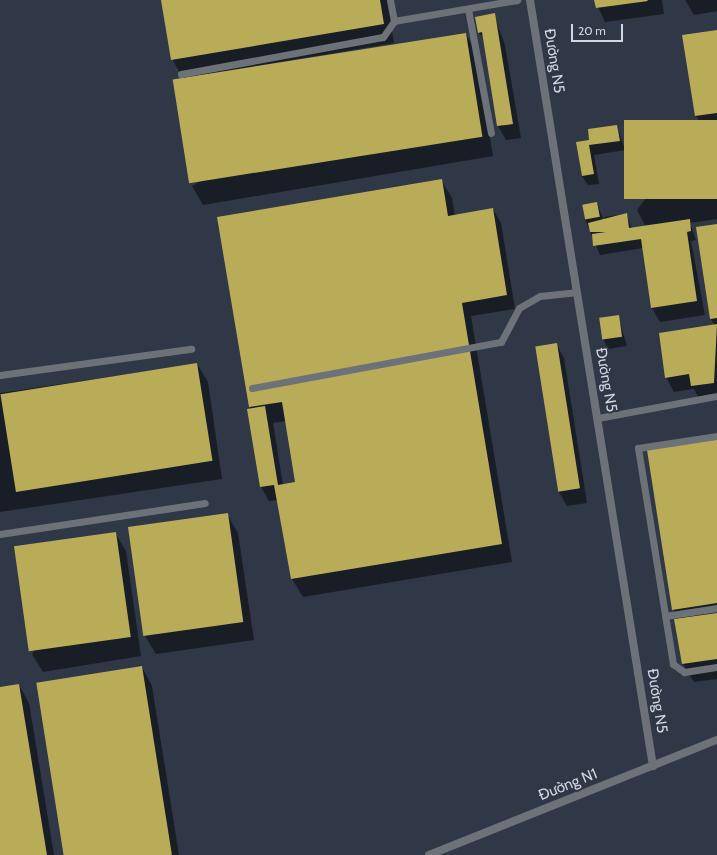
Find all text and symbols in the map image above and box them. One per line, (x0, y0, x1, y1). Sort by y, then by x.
scale bar (573, 16, 625, 42)
text: 20 m (578, 23, 606, 38)
street label: Đường N5 (540, 28, 568, 94)
street label: Đường N5 (591, 346, 621, 414)
street label: Đường N5 (643, 668, 671, 734)
street label: Đường N1 (536, 765, 600, 805)

